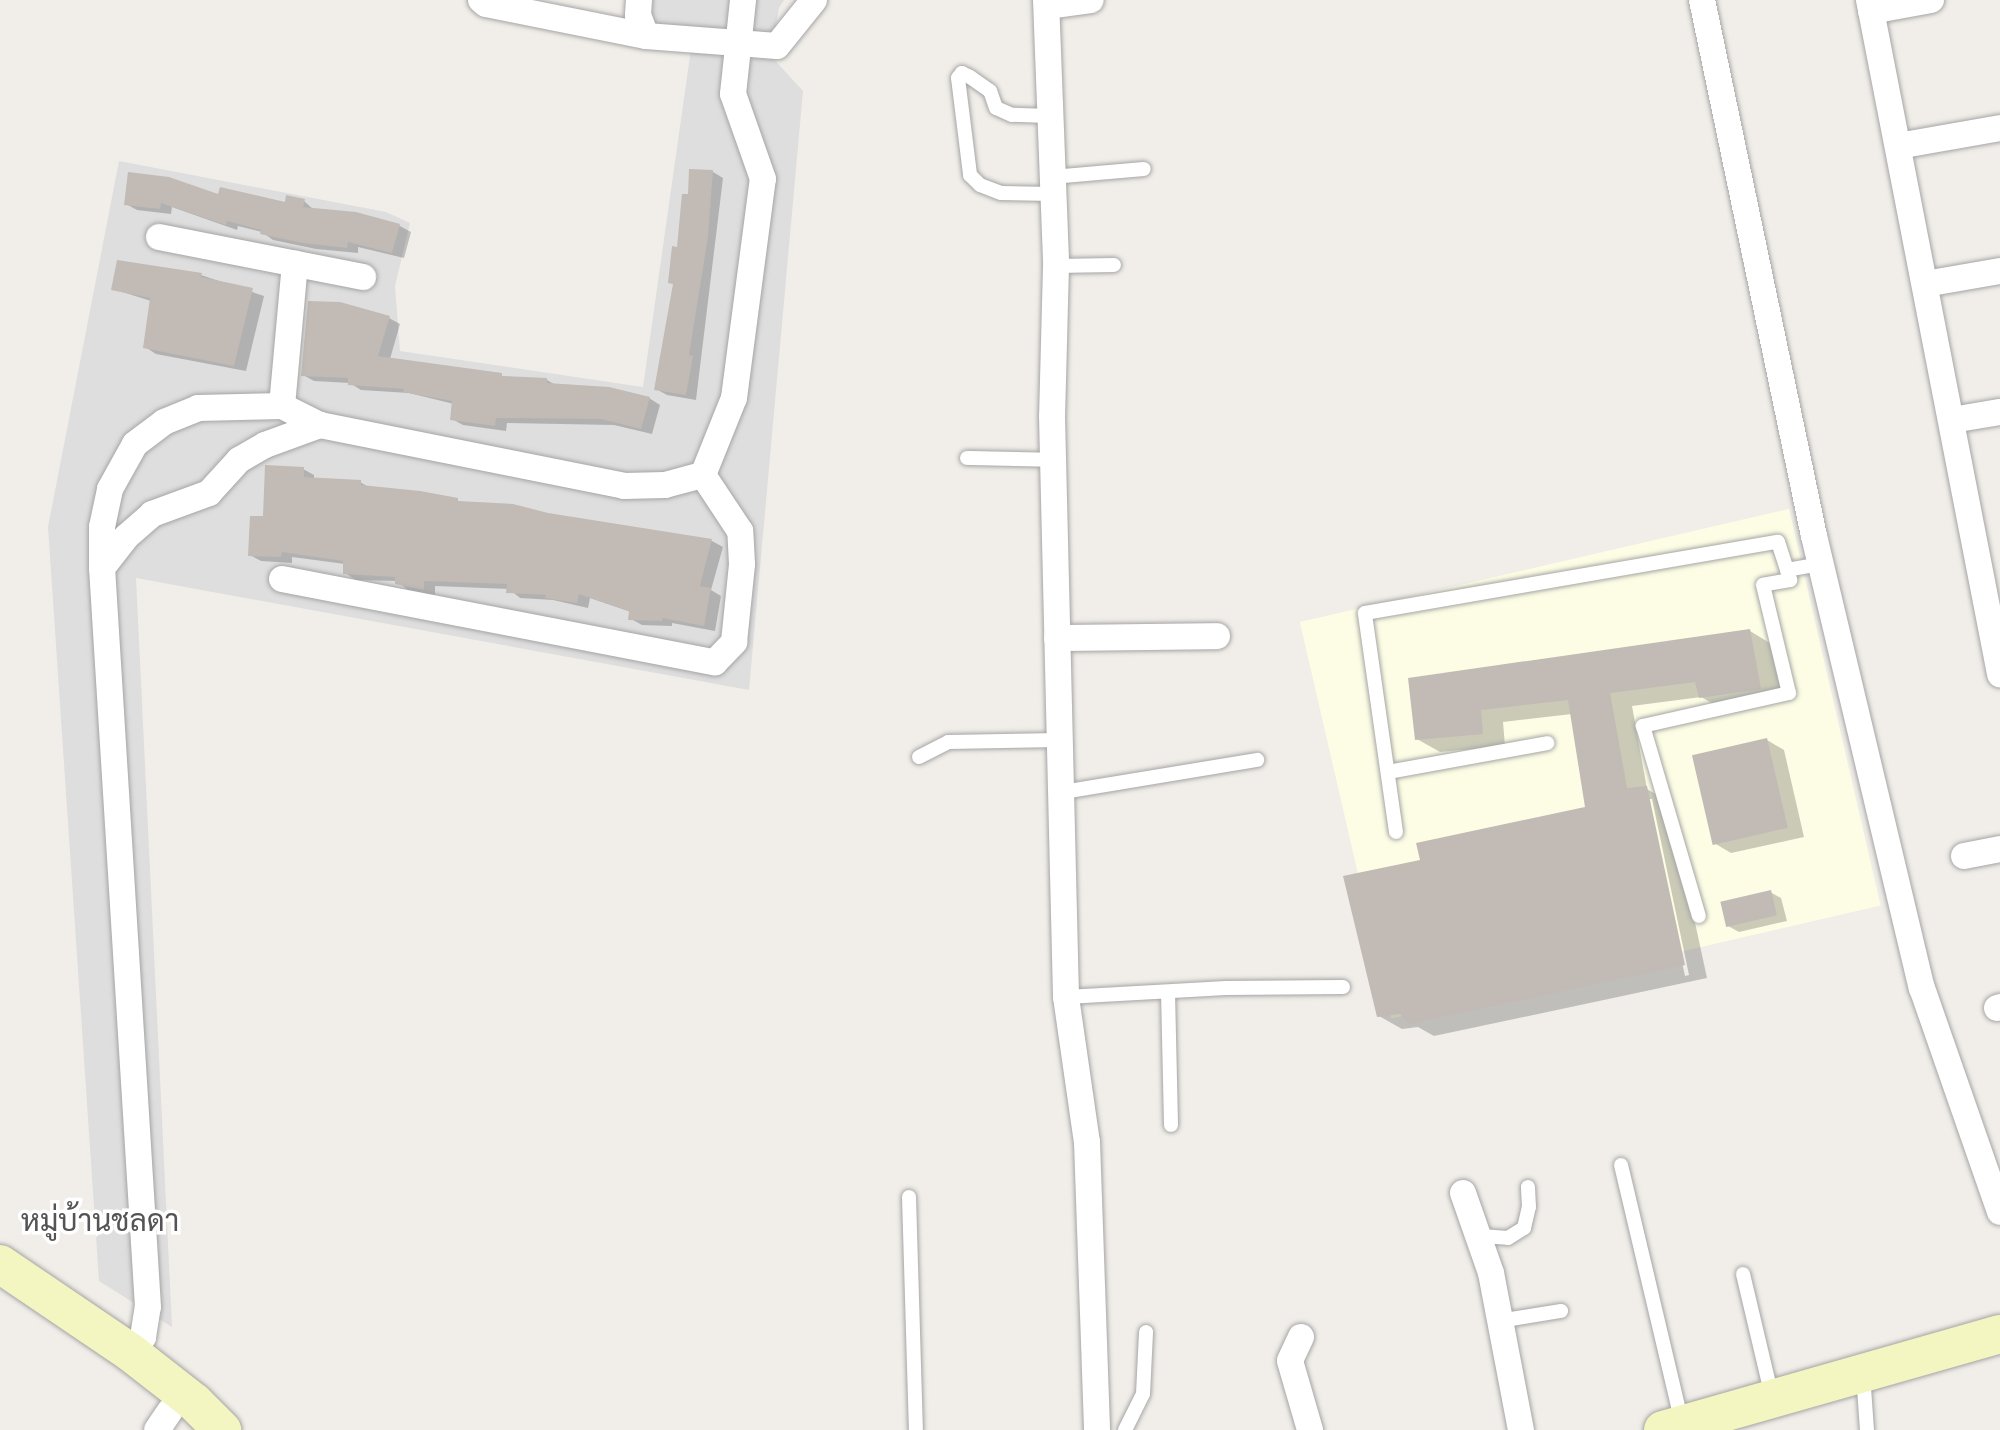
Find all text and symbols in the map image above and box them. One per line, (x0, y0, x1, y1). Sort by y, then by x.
district label: หมู่บ้านชลดา (21, 1203, 179, 1239)

